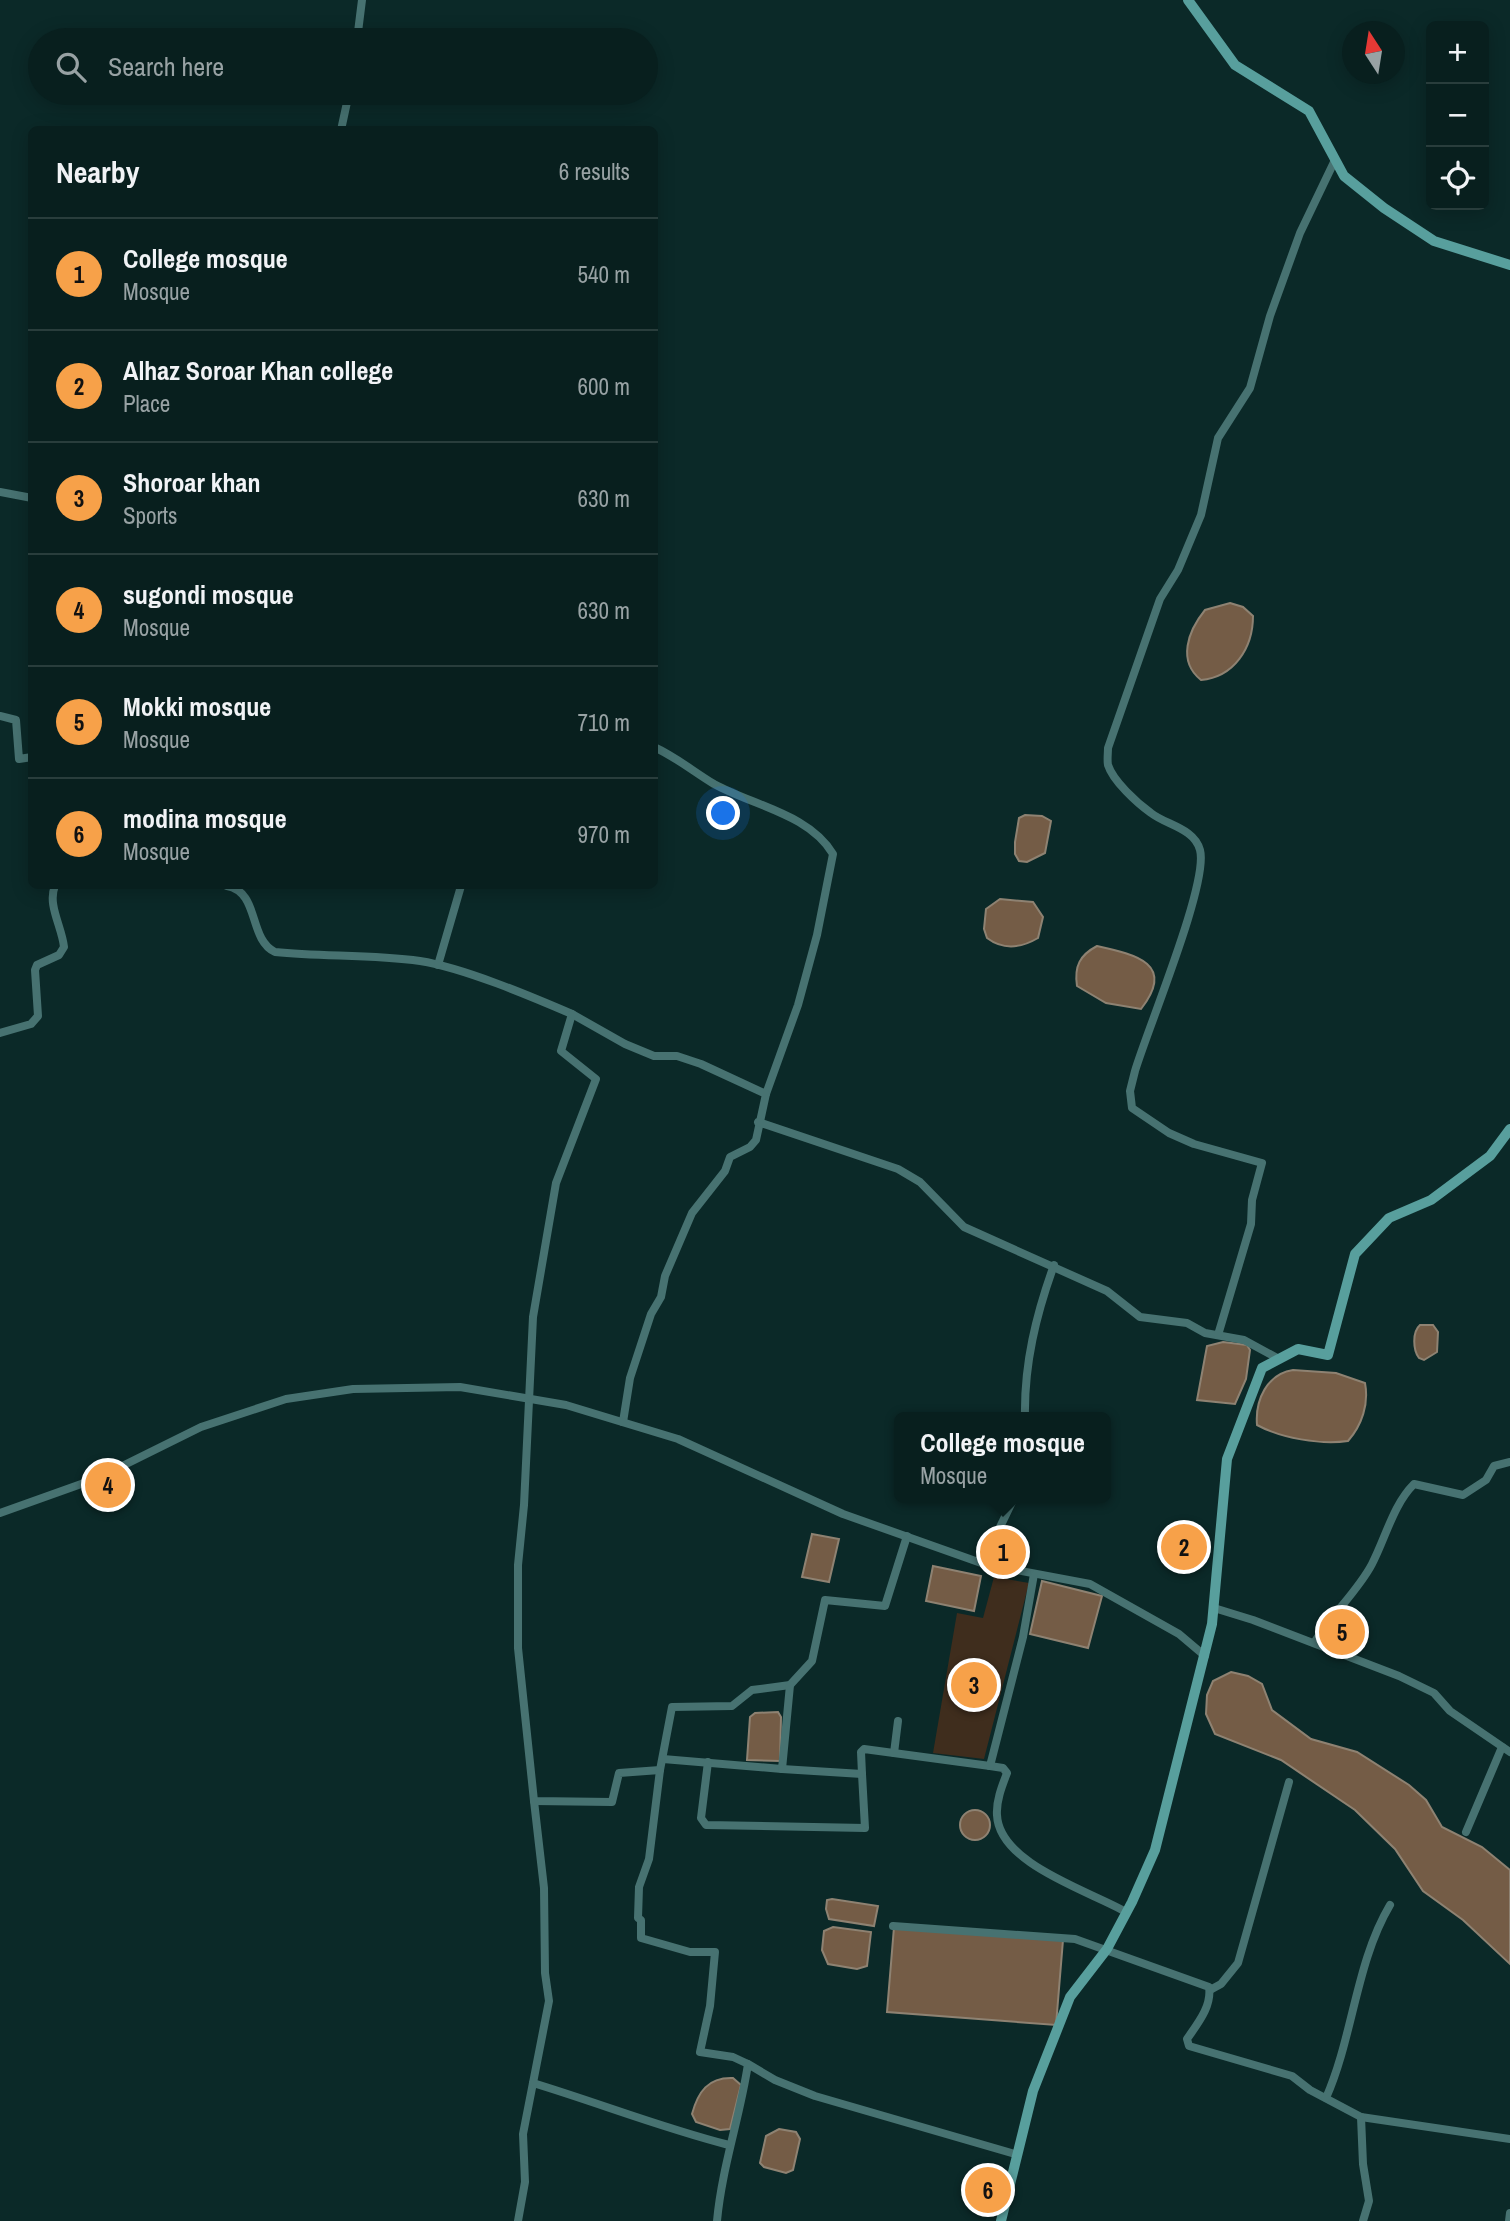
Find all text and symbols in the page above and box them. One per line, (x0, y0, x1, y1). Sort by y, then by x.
north arrow (1342, 21, 1405, 84)
map controls (1426, 21, 1489, 210)
button: + (1426, 21, 1489, 84)
search box (28, 28, 658, 105)
icon: search (52, 48, 90, 86)
text: Search here (108, 49, 224, 84)
button: − (1426, 84, 1489, 147)
button: locate (1426, 147, 1489, 210)
text: Nearby (56, 152, 139, 192)
text: 6 results (559, 156, 630, 187)
text: College mosque (123, 241, 288, 276)
text: 1 (74, 259, 84, 290)
text: 540 m (578, 259, 630, 290)
text: Mosque (123, 276, 190, 307)
text: Alhaz Soroar Khan college (123, 353, 393, 388)
text: 2 (74, 371, 84, 402)
text: 600 m (578, 371, 630, 402)
text: Place (123, 388, 170, 419)
text: Shoroar khan (123, 465, 260, 500)
text: 3 (74, 483, 84, 514)
text: 630 m (578, 483, 630, 514)
text: Sports (123, 500, 178, 531)
text: sugondi mosque (123, 577, 294, 612)
text: 4 (74, 595, 84, 626)
text: 630 m (578, 595, 630, 626)
text: Mosque (123, 612, 190, 643)
text: Mokki mosque (123, 689, 271, 724)
text: 5 (74, 707, 84, 738)
text: 710 m (578, 707, 630, 738)
text: Mosque (123, 724, 190, 755)
your location (706, 796, 740, 830)
text: modina mosque (123, 801, 287, 836)
text: 6 (74, 819, 84, 850)
text: 970 m (578, 819, 630, 850)
text: Mosque (123, 836, 190, 867)
popup (894, 1412, 1111, 1503)
text: College mosque (920, 1425, 1085, 1460)
pin: 4 (85, 1459, 131, 1511)
text: Mosque (920, 1460, 987, 1491)
pin: 2 (1161, 1521, 1207, 1573)
pin: 1 (980, 1526, 1026, 1578)
pin: 5 (1319, 1606, 1365, 1658)
pin: 3 (951, 1659, 997, 1711)
pin: 6 (965, 2164, 1011, 2216)

